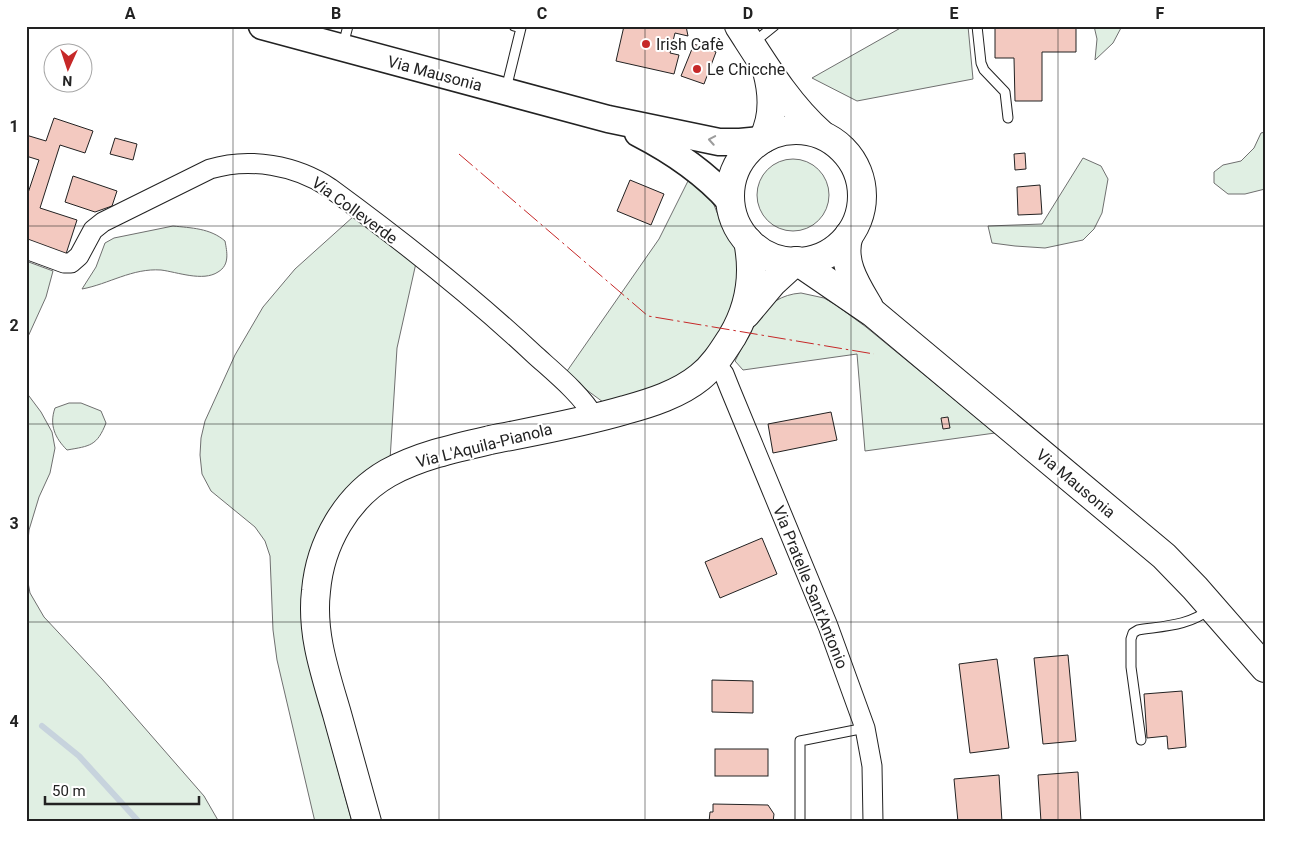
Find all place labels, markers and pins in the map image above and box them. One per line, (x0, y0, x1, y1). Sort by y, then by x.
place label: Irish Cafè (656, 35, 724, 54)
marker: Irish Cafè (640, 38, 652, 50)
place label: Le Chicche (707, 60, 785, 79)
marker: Le Chicche (691, 63, 703, 75)

